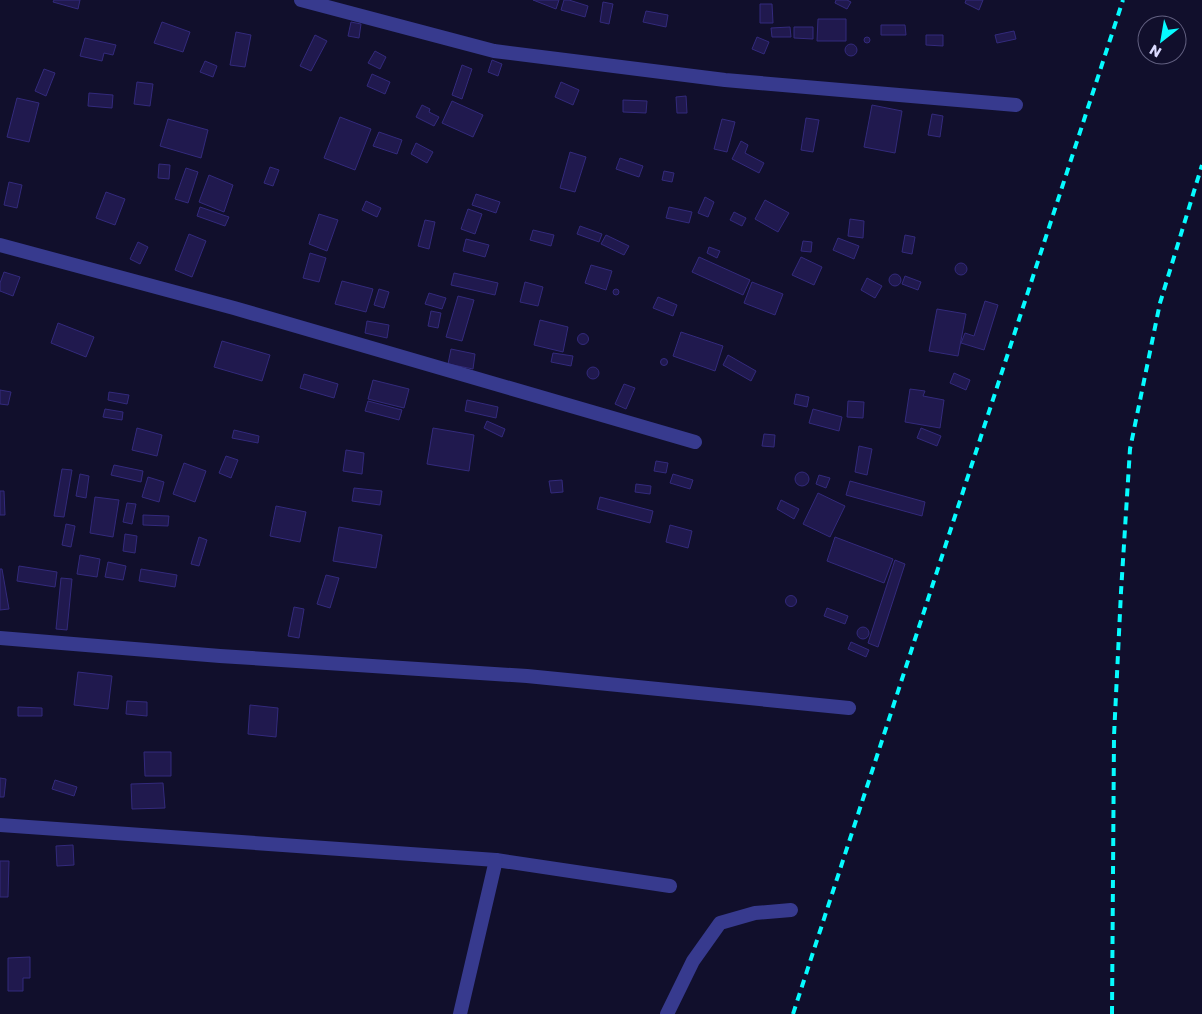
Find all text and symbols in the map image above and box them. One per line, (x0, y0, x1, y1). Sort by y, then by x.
north arrow (1137, 15, 1187, 65)
text: N (1146, 40, 1165, 62)

